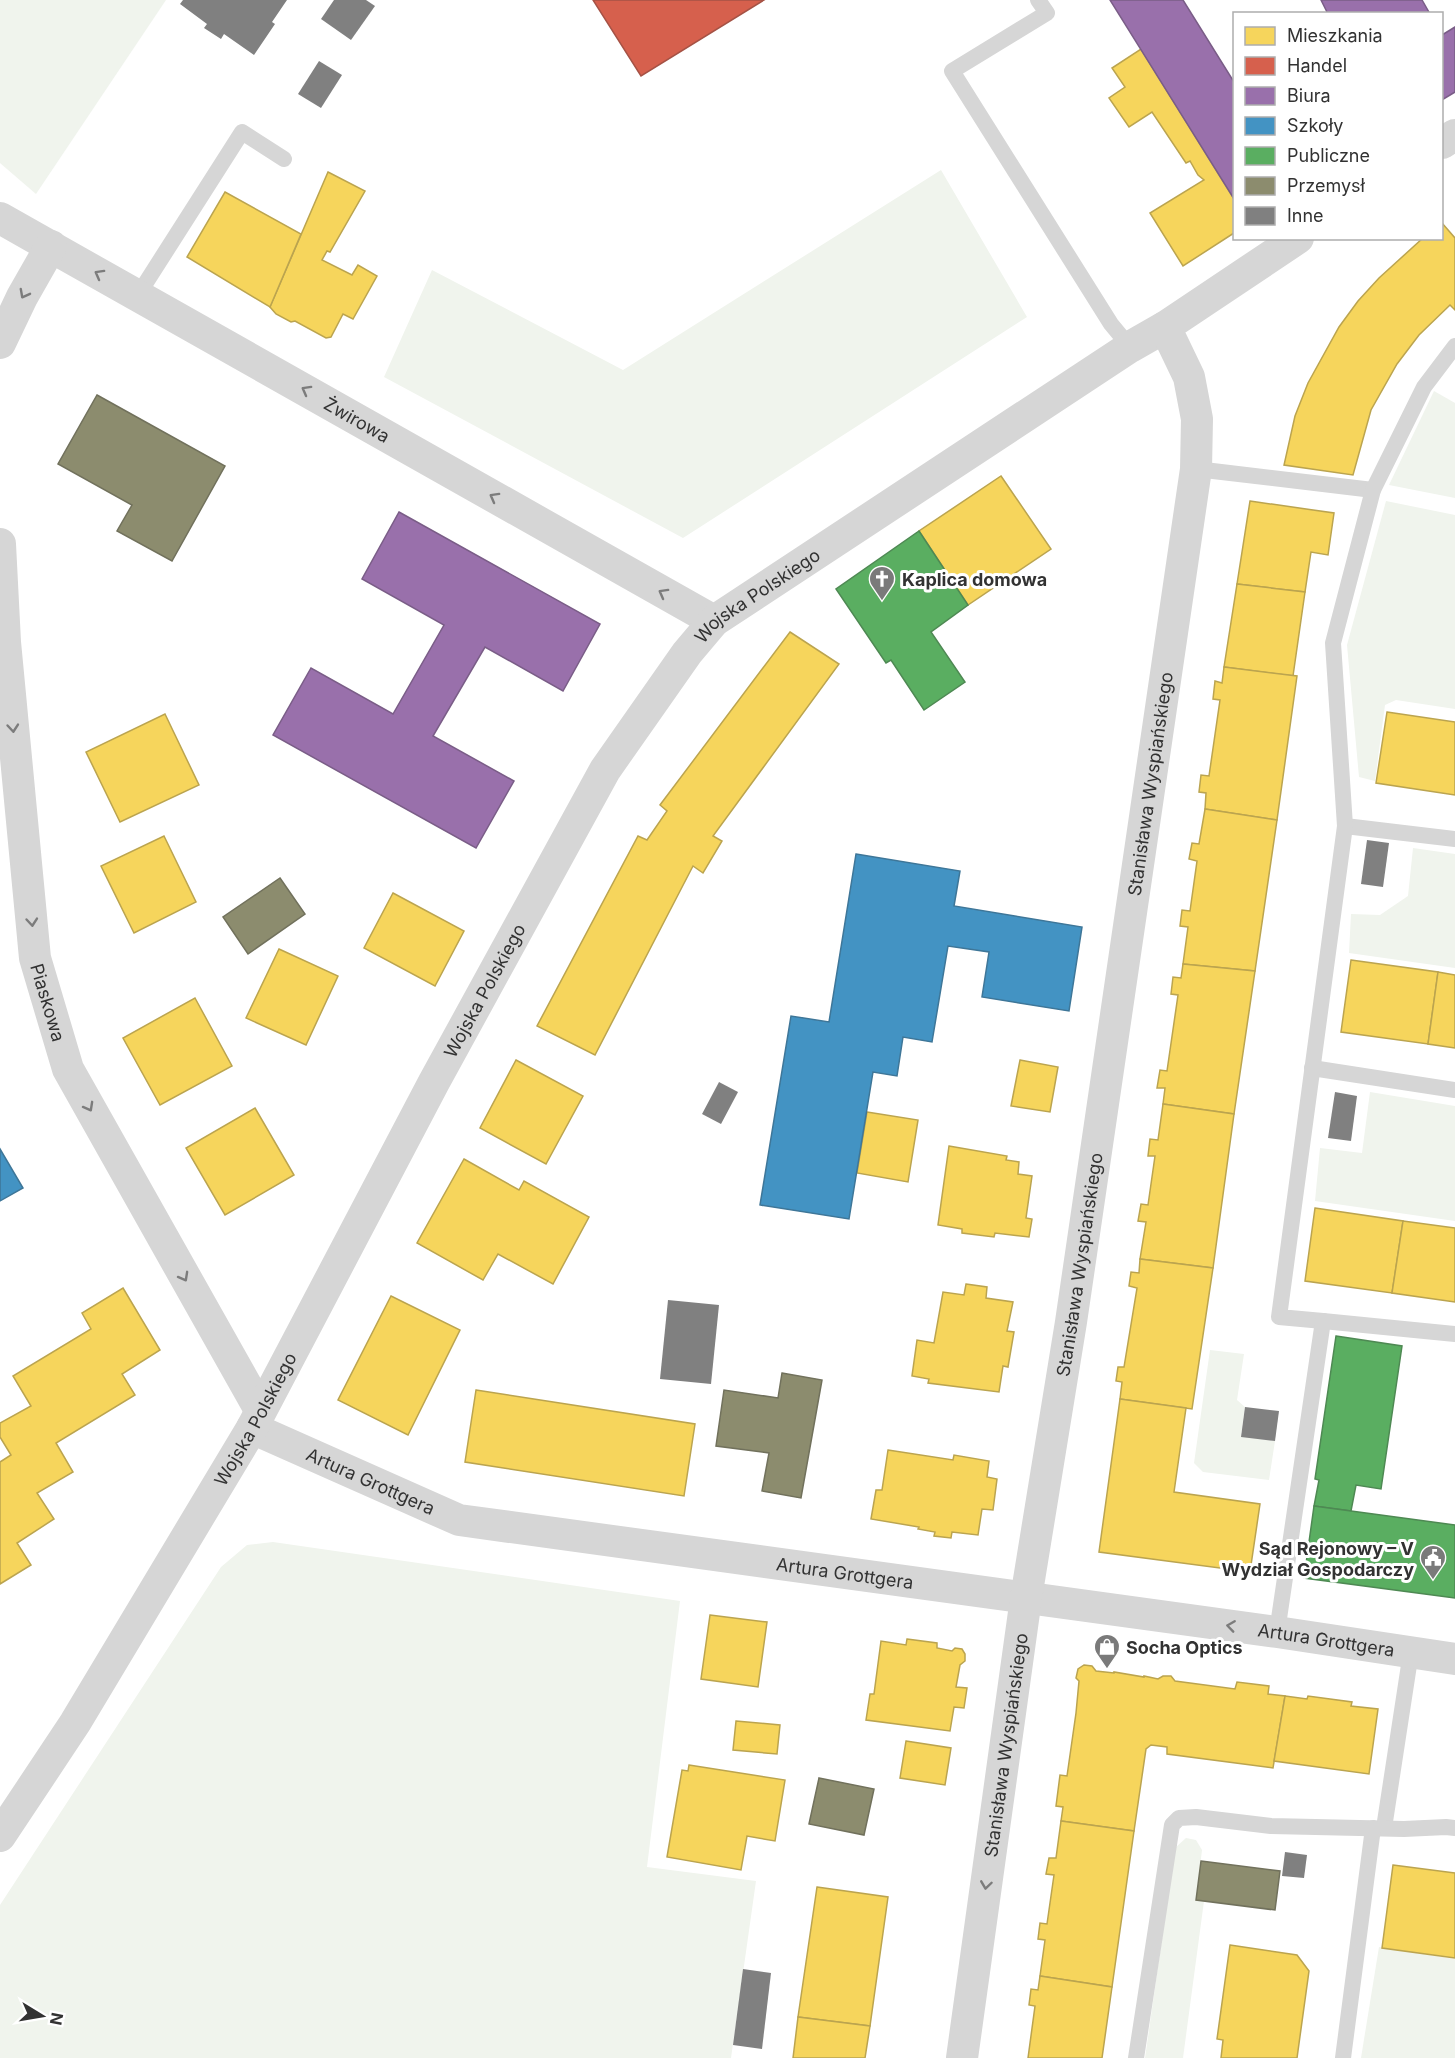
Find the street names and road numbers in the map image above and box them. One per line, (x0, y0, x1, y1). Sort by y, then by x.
street label: Żwirowa (320, 392, 394, 446)
street label: Wojska Polskiego (690, 544, 824, 647)
street label: Stanisława Wyspiańskiego (1123, 670, 1177, 897)
street label: Wojska Polskiego (439, 920, 529, 1061)
street label: Piaskowa (27, 961, 70, 1044)
street label: Stanisława Wyspiańskiego (1052, 1151, 1106, 1378)
street label: Wojska Polskiego (209, 1349, 300, 1489)
street label: Artura Grottgera (303, 1443, 438, 1518)
street label: Artura Grottgera (775, 1553, 915, 1593)
street label: Artura Grottgera (1256, 1619, 1396, 1660)
street label: Stanisława Wyspiańskiego (980, 1632, 1032, 1858)

